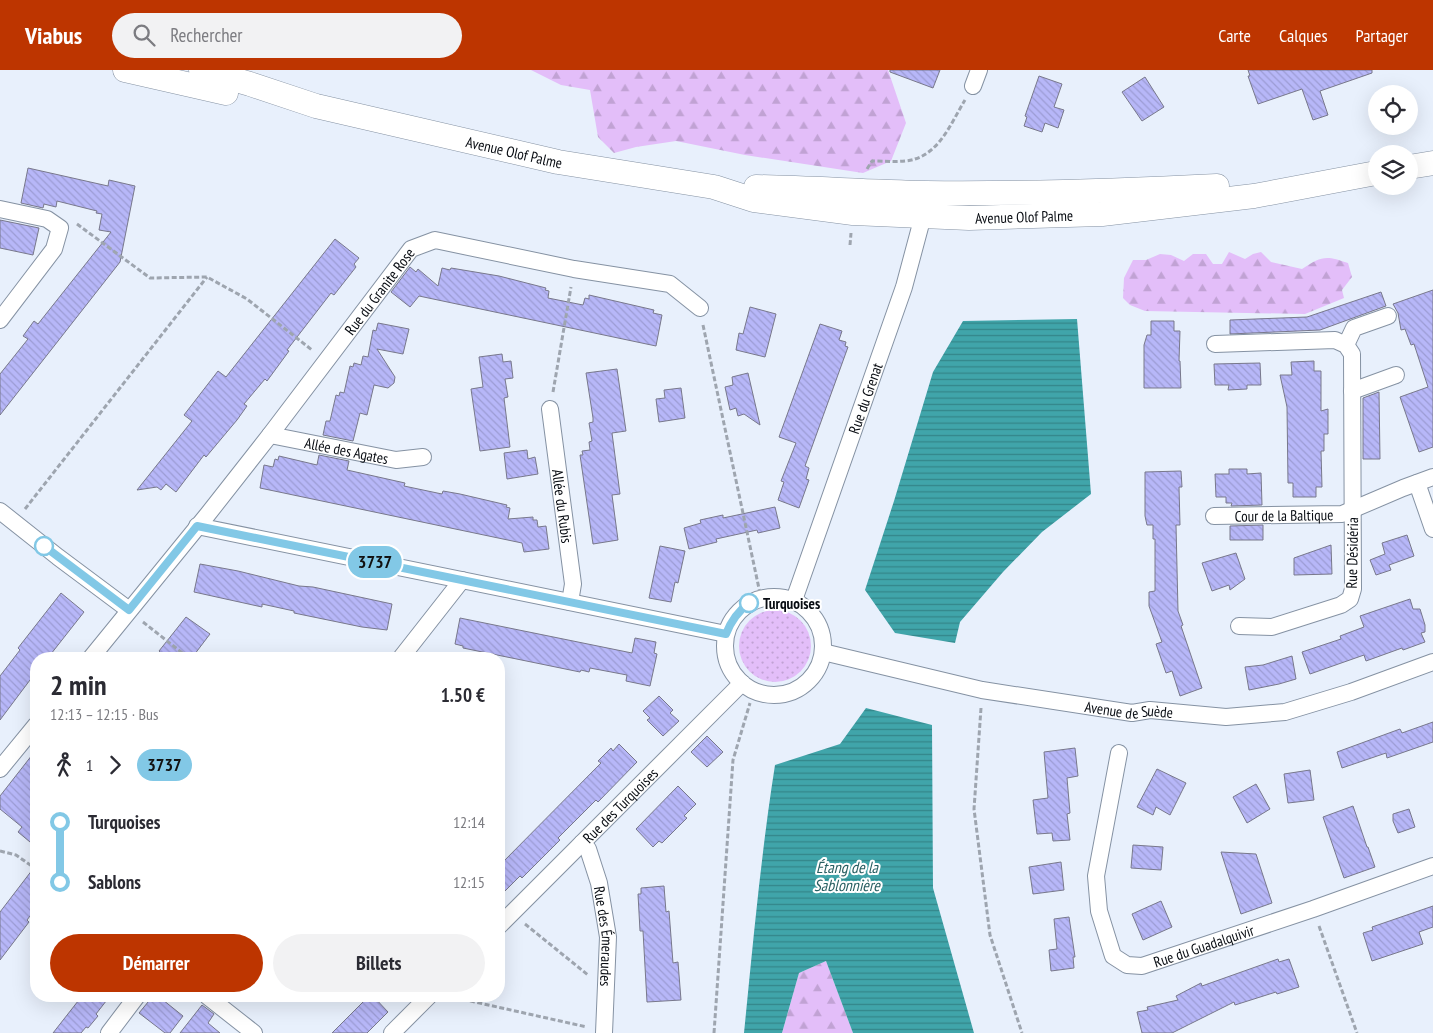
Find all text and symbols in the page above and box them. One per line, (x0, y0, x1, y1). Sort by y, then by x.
search box (112, 13, 462, 58)
text: Viabus (25, 20, 82, 51)
icon: search (130, 21, 158, 49)
text: Rechercher (170, 23, 243, 47)
text: Carte (1218, 24, 1251, 47)
text: Calques (1279, 24, 1328, 47)
text: Partager (1356, 24, 1408, 47)
map controls (1368, 85, 1418, 195)
button: locate (1368, 85, 1418, 135)
street label: Avenue Olof Palme (464, 132, 564, 172)
button: layers (1368, 145, 1418, 195)
street label: Avenue Olof Palme (975, 205, 1073, 227)
street label: Rue du Granite Rose (340, 244, 418, 338)
street label: Rue du Grenat (844, 360, 886, 436)
street label: Allée des Agates (303, 433, 390, 468)
street label: Allée du Rubis (549, 468, 577, 544)
street label: Cour de la Baltique (1235, 505, 1333, 525)
street label: Rue Désidéria (1342, 517, 1362, 589)
unlabelled marker (34, 536, 54, 556)
line badge: 3737 (340, 546, 410, 578)
text: 3737 (358, 550, 392, 573)
marker: Turquoises (739, 593, 759, 613)
place label: Turquoises (763, 594, 820, 613)
text: 2 min (50, 666, 107, 703)
text: 1.50 € (441, 683, 485, 707)
street label: Avenue de Suède (1083, 696, 1174, 722)
text: 12:13 – 12:15 · Bus (50, 704, 158, 724)
icon: walk (50, 751, 78, 779)
icon: forward (101, 751, 129, 779)
text: 3737 (147, 753, 182, 776)
text: 1 (86, 755, 93, 775)
street label: Rue des Turquoises (578, 763, 662, 847)
text: Turquoises (88, 810, 160, 834)
text: 12:14 (453, 812, 485, 832)
water label: Étang de la Sablonnière (814, 857, 881, 895)
text: Sablons (88, 870, 141, 894)
text: 12:15 (453, 872, 485, 892)
street label: Rue des Émeraudes (590, 885, 618, 987)
street label: Rue du Guadalquivir (1151, 920, 1257, 971)
button: Démarrer (50, 934, 263, 992)
button: Billets (273, 934, 485, 992)

